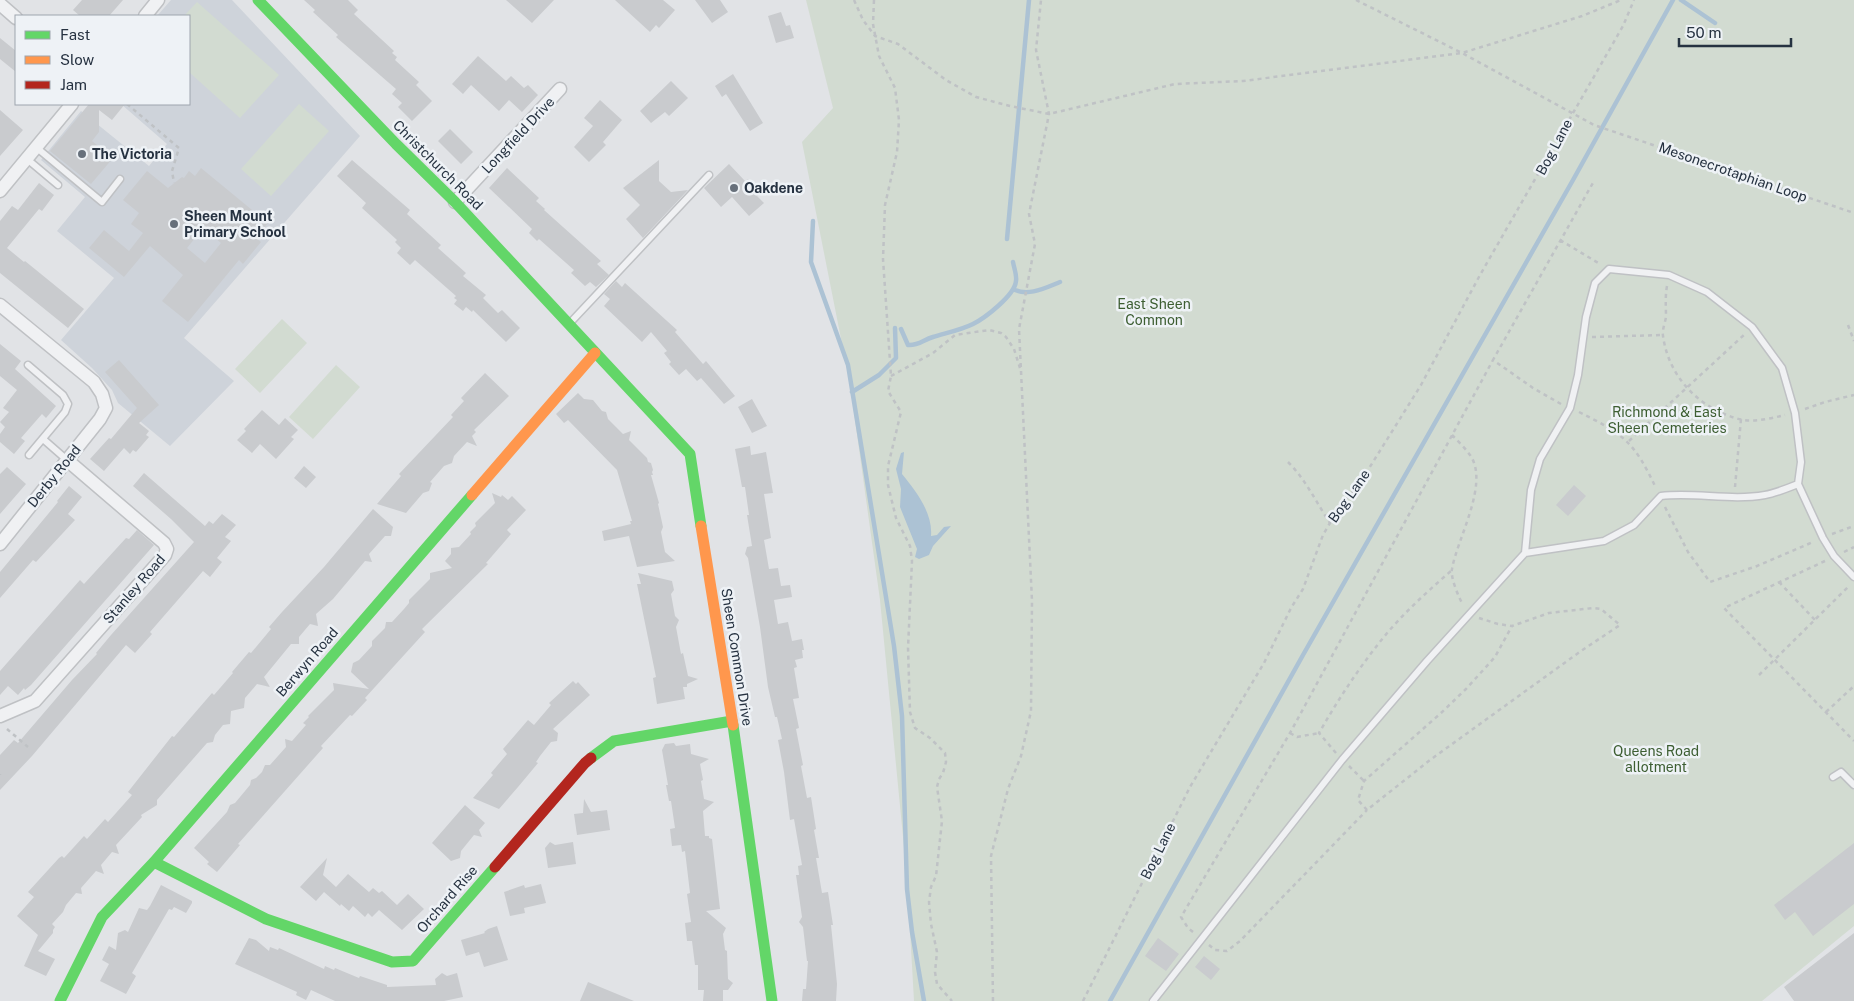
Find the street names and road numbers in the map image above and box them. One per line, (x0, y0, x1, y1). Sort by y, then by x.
street label: Longfield Drive (479, 93, 558, 177)
street label: Bog Lane (1533, 116, 1575, 178)
street label: Christchurch Road (390, 117, 486, 213)
street label: Mesonecrotaphian Loop (1657, 139, 1809, 205)
street label: Derby Road (24, 442, 84, 510)
street label: Bog Lane (1325, 466, 1373, 526)
street label: Stanley Road (100, 551, 168, 627)
street label: Sheen Common Drive (718, 587, 756, 727)
street label: Berwyn Road (273, 624, 341, 700)
street label: Bog Lane (1137, 820, 1179, 882)
street label: Orchard Rise (413, 862, 481, 936)

